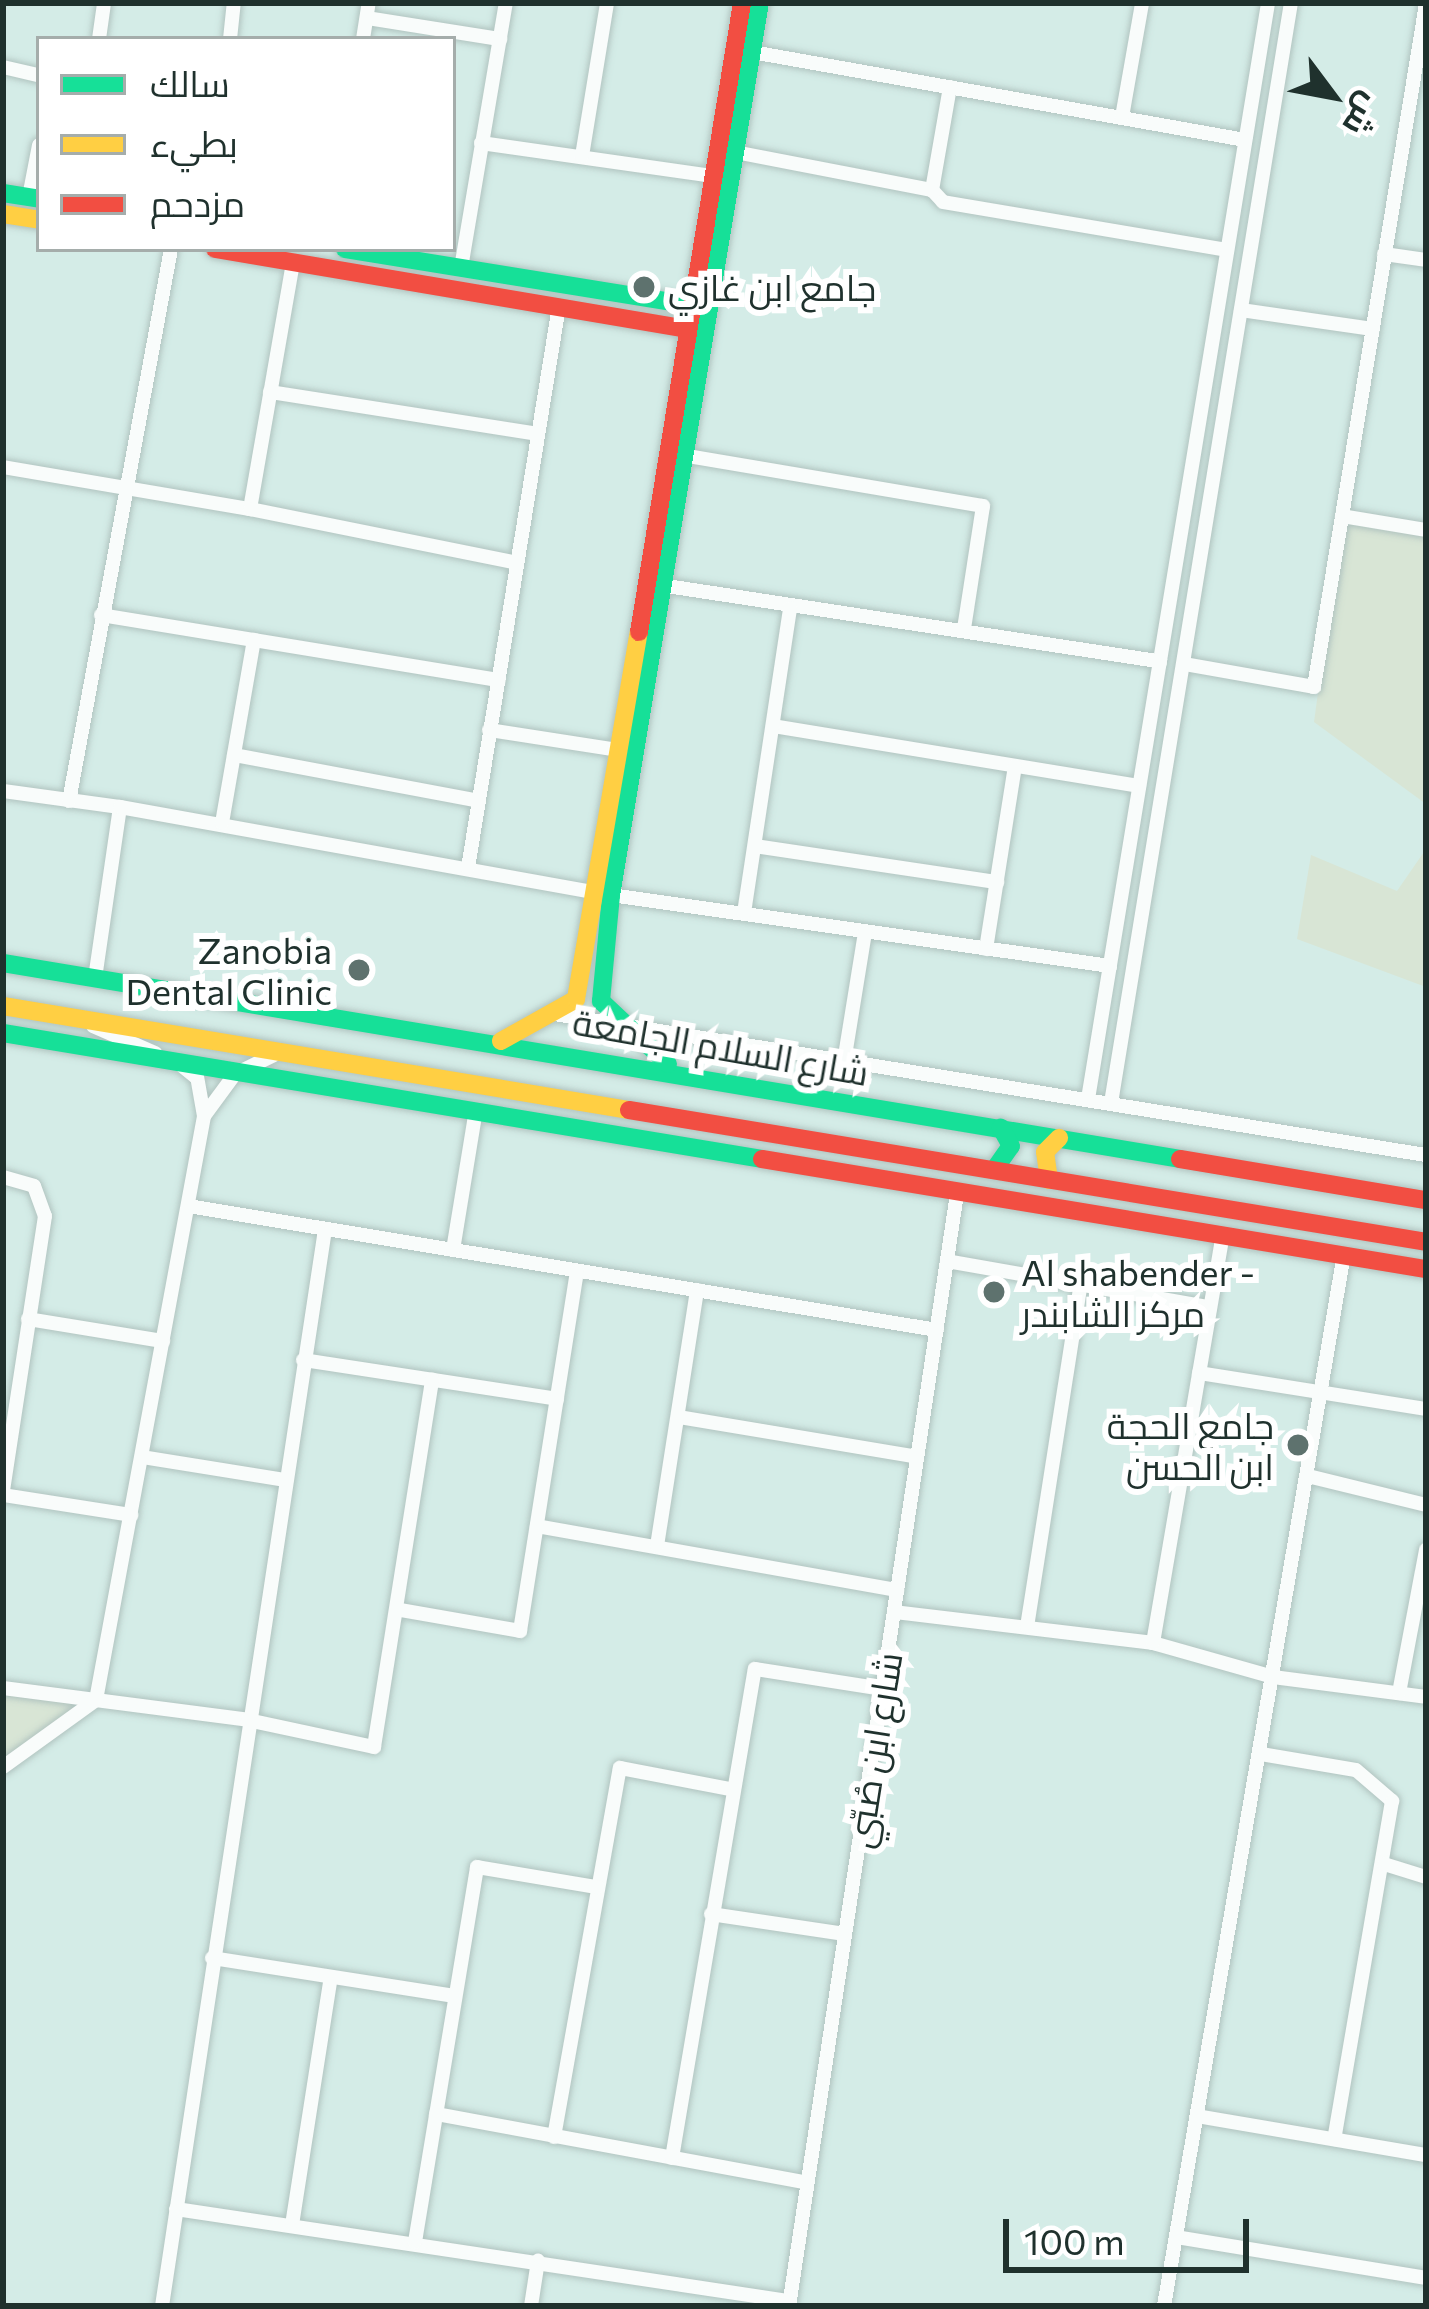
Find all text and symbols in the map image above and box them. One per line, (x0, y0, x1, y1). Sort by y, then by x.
legend (36, 36, 456, 252)
north arrow (1273, 36, 1393, 156)
text: سالك (150, 60, 230, 104)
text: ش (1335, 87, 1393, 144)
text: بطيء (150, 120, 238, 164)
text: مزدحم (150, 180, 245, 224)
place label: جامع ابن غازي (668, 265, 876, 309)
marker: جامع ابن غازي (631, 274, 657, 300)
place label: Zanobia Dental Clinic (126, 927, 332, 1012)
marker: Zanobia Dental Clinic (343, 954, 375, 986)
street label: شارع السلام الجامعة (570, 999, 872, 1093)
place label: Al shabender - مركز الشابندر (1021, 1249, 1255, 1334)
marker: Al shabender - مركز الشابندر (978, 1276, 1010, 1308)
place label: جامع الحجة ابن الحسن (1107, 1402, 1274, 1487)
marker: جامع الحجة ابن الحسن (1285, 1432, 1311, 1458)
street label: شارع ابن صُبّي (836, 1649, 910, 1851)
scale bar (1009, 2195, 1255, 2269)
text: 100 m (1024, 2218, 1125, 2262)

